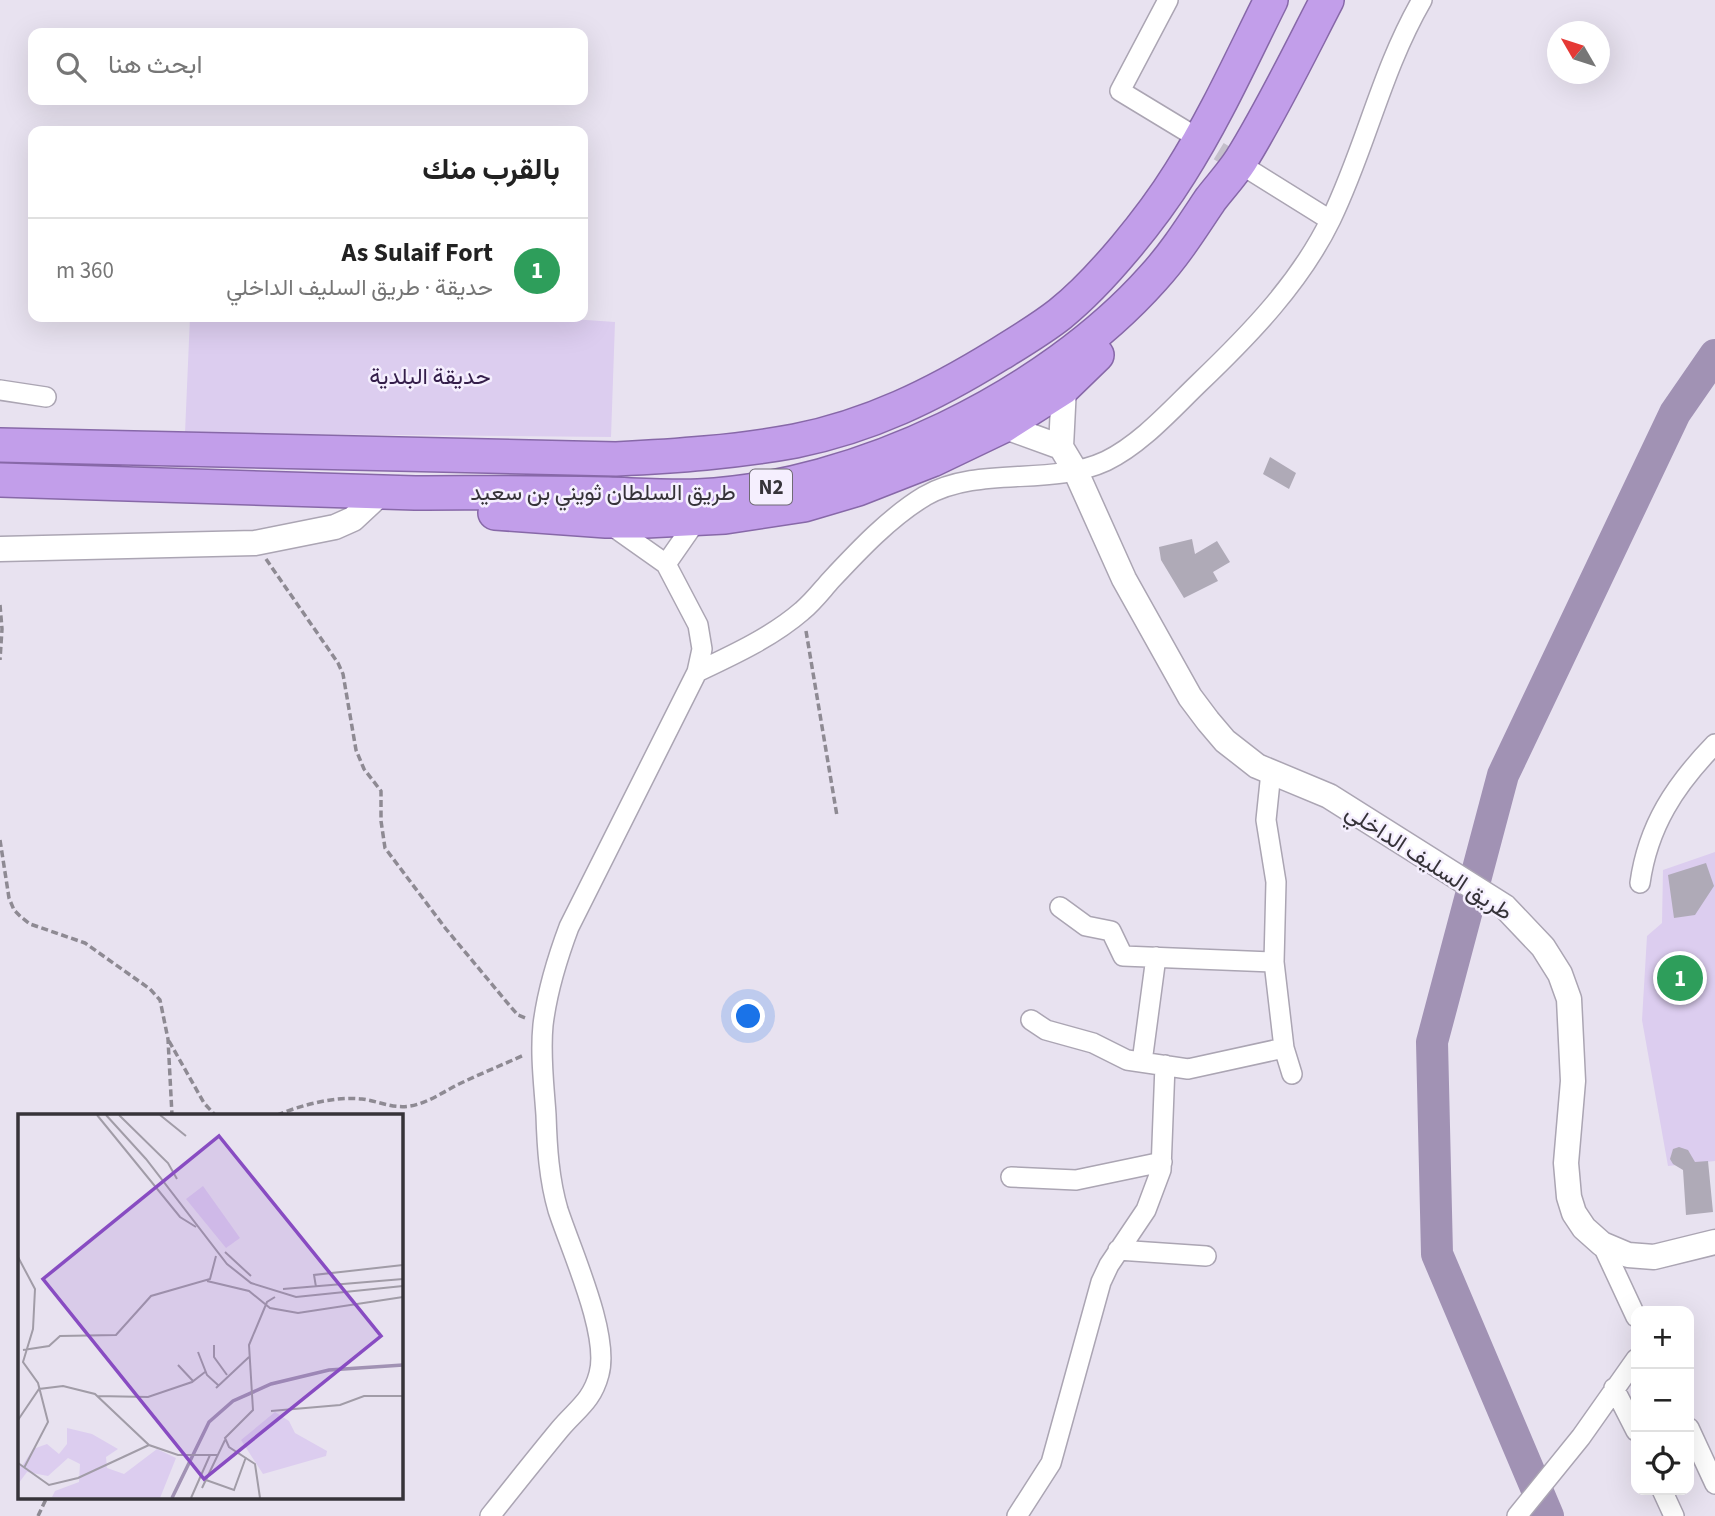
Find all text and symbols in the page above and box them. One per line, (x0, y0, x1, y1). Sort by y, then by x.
north arrow (1547, 21, 1610, 84)
search box (28, 28, 588, 105)
text: ابحث هنا (108, 46, 202, 83)
icon: search (52, 48, 90, 86)
text: بالقرب منك (422, 148, 560, 191)
text: As Sulaif Fort (342, 234, 493, 271)
text: 360 m (56, 254, 114, 287)
text: 1 (531, 254, 543, 287)
text: حديقة · طريق السليف الداخلي (226, 271, 493, 304)
park label: حديقة البلدية (369, 360, 491, 393)
road number: N2 (750, 470, 792, 504)
street label: طريق السلطان ثويني بن سعيد (470, 476, 736, 511)
street label: طريق السليف الداخلي (1338, 795, 1519, 930)
pin: 1 (1657, 952, 1703, 1004)
your location (731, 999, 765, 1033)
inset map (18, 1114, 402, 1498)
map controls (1631, 1306, 1694, 1495)
button: + (1631, 1306, 1694, 1369)
button: − (1631, 1369, 1694, 1432)
button: locate (1631, 1432, 1694, 1495)

